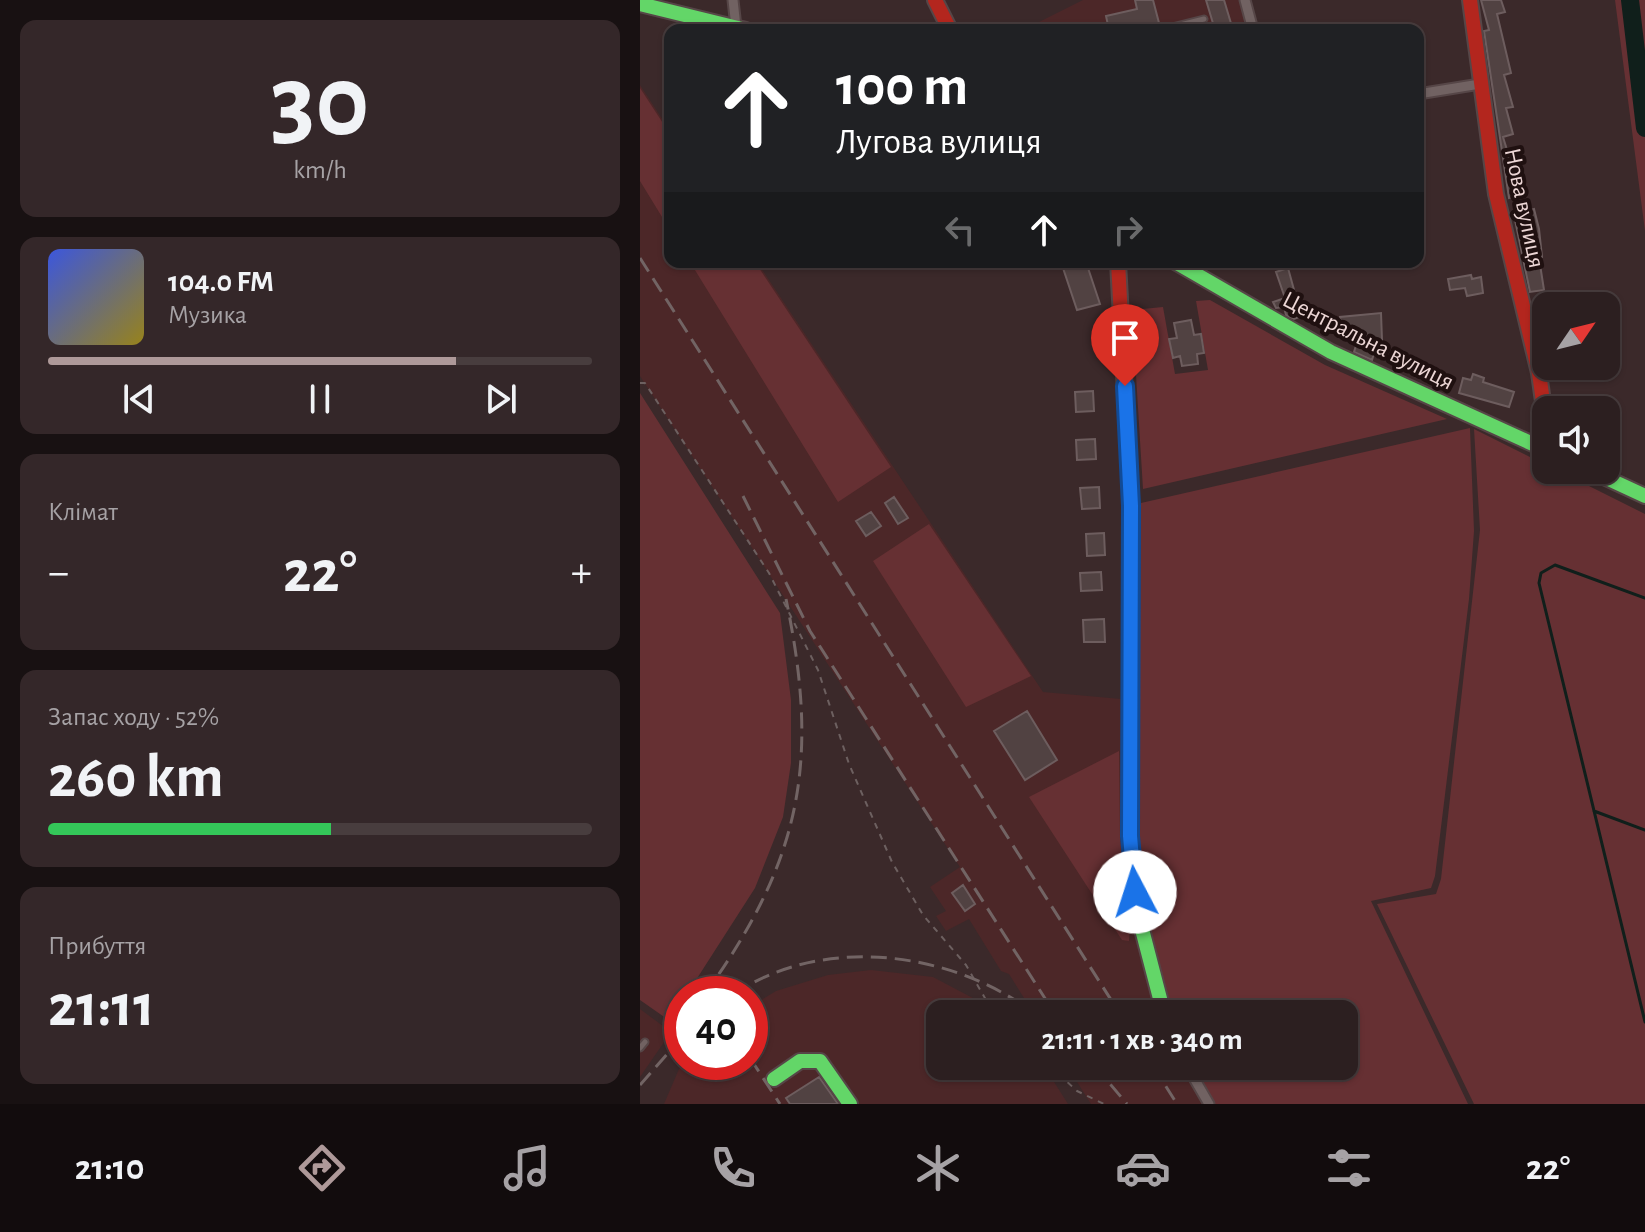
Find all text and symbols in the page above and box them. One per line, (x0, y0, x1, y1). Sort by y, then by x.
text: 30 (270, 51, 370, 155)
icon: ahead (704, 56, 808, 160)
text: 100 m (836, 59, 968, 115)
text: Лугова вулиця (836, 124, 1042, 160)
street label: Нова вулиця (1500, 146, 1548, 270)
text: km/h (293, 157, 347, 183)
icon: left (938, 208, 982, 252)
icon: ahead (1022, 208, 1066, 252)
icon: right (1106, 208, 1150, 252)
text: 104.0 FM (168, 267, 274, 297)
street label: Центральна вулиця (1278, 287, 1458, 395)
north arrow (1532, 292, 1620, 380)
map controls (1532, 292, 1620, 484)
text: Музика (168, 302, 247, 328)
pin (1091, 304, 1159, 386)
icon: arrive (1103, 316, 1147, 360)
icon: previous (117, 377, 161, 421)
icon: pause (298, 377, 342, 421)
icon: next (479, 377, 523, 421)
button: sound (1532, 396, 1620, 484)
text: Клімат (48, 499, 118, 525)
text: 22° (283, 543, 357, 603)
text: − (48, 551, 69, 595)
text: + (571, 551, 592, 595)
text: Запас ходу · 52% (48, 704, 219, 730)
text: 260 km (48, 748, 224, 808)
position arrow (1093, 850, 1177, 934)
text: Прибуття (48, 933, 146, 959)
speed limit sign: 40 (664, 976, 768, 1080)
text: 21:11 (48, 977, 155, 1037)
text: 21:11 · 1 хв · 340 m (1041, 1025, 1243, 1055)
icon: directions (294, 1140, 350, 1196)
icon: music (499, 1140, 555, 1196)
icon: phone (705, 1140, 761, 1196)
icon: climate (910, 1140, 966, 1196)
icon: car (1115, 1140, 1171, 1196)
icon: filters (1321, 1140, 1377, 1196)
text: 21:10 (75, 1150, 145, 1186)
text: 22° (1526, 1150, 1570, 1186)

